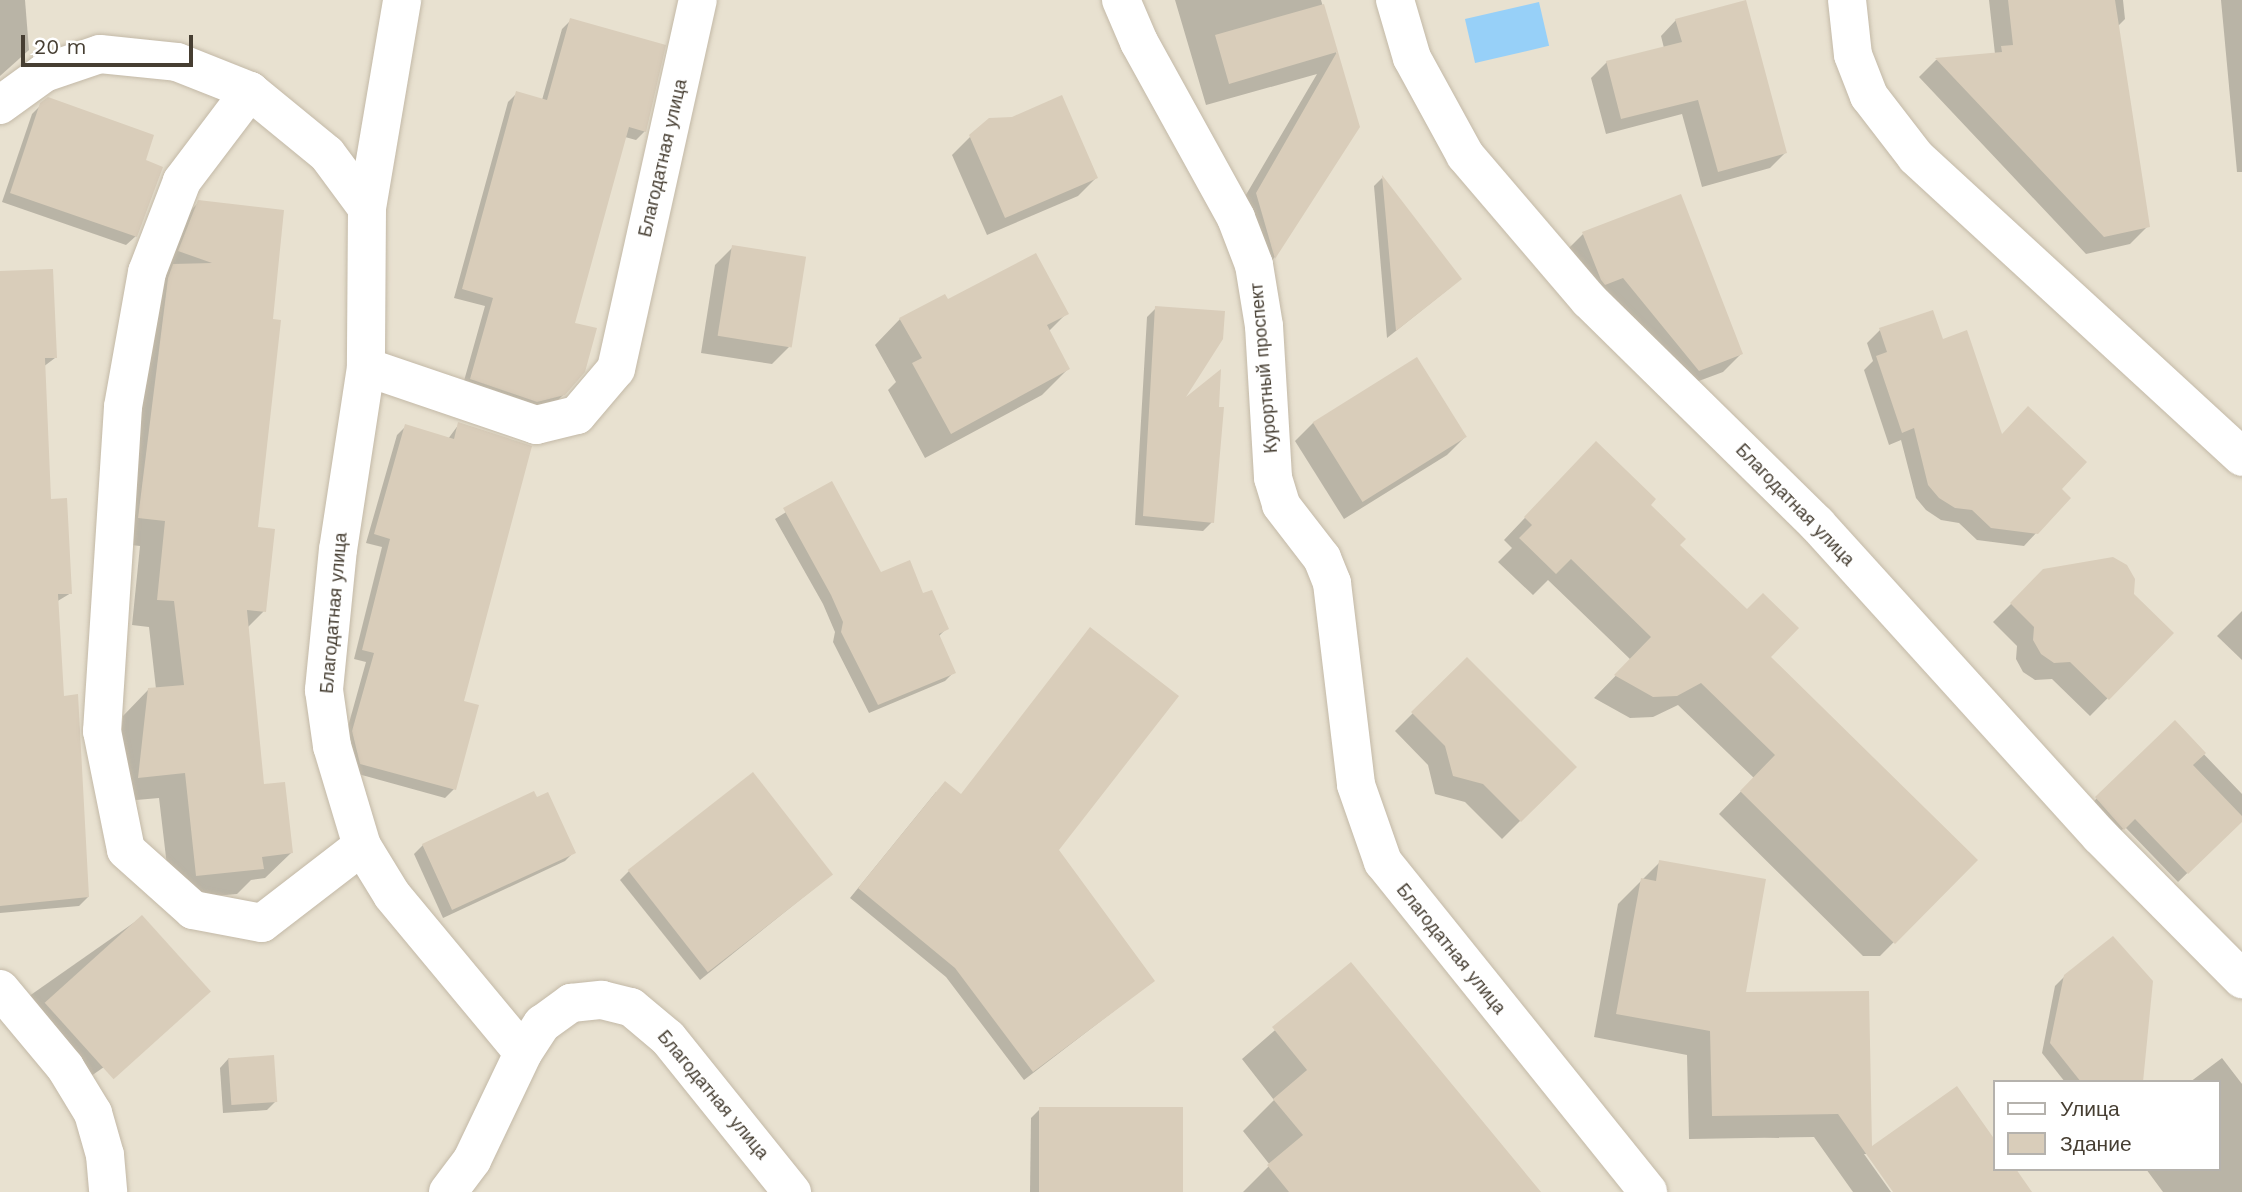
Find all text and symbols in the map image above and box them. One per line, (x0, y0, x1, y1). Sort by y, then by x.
scale bar (24, 21, 196, 65)
text: 20 m (34, 34, 86, 59)
street label: Благодатная улица (634, 77, 692, 239)
street label: Курортный проспект (1246, 282, 1282, 454)
street label: Благодатная улица (1731, 439, 1859, 571)
street label: Благодатная улица (316, 532, 352, 694)
street label: Благодатная улица (1392, 879, 1510, 1019)
street label: Благодатная улица (653, 1026, 773, 1164)
legend (1994, 1080, 2221, 1171)
text: Улица (2060, 1096, 2120, 1121)
text: Здание (2060, 1131, 2132, 1156)

